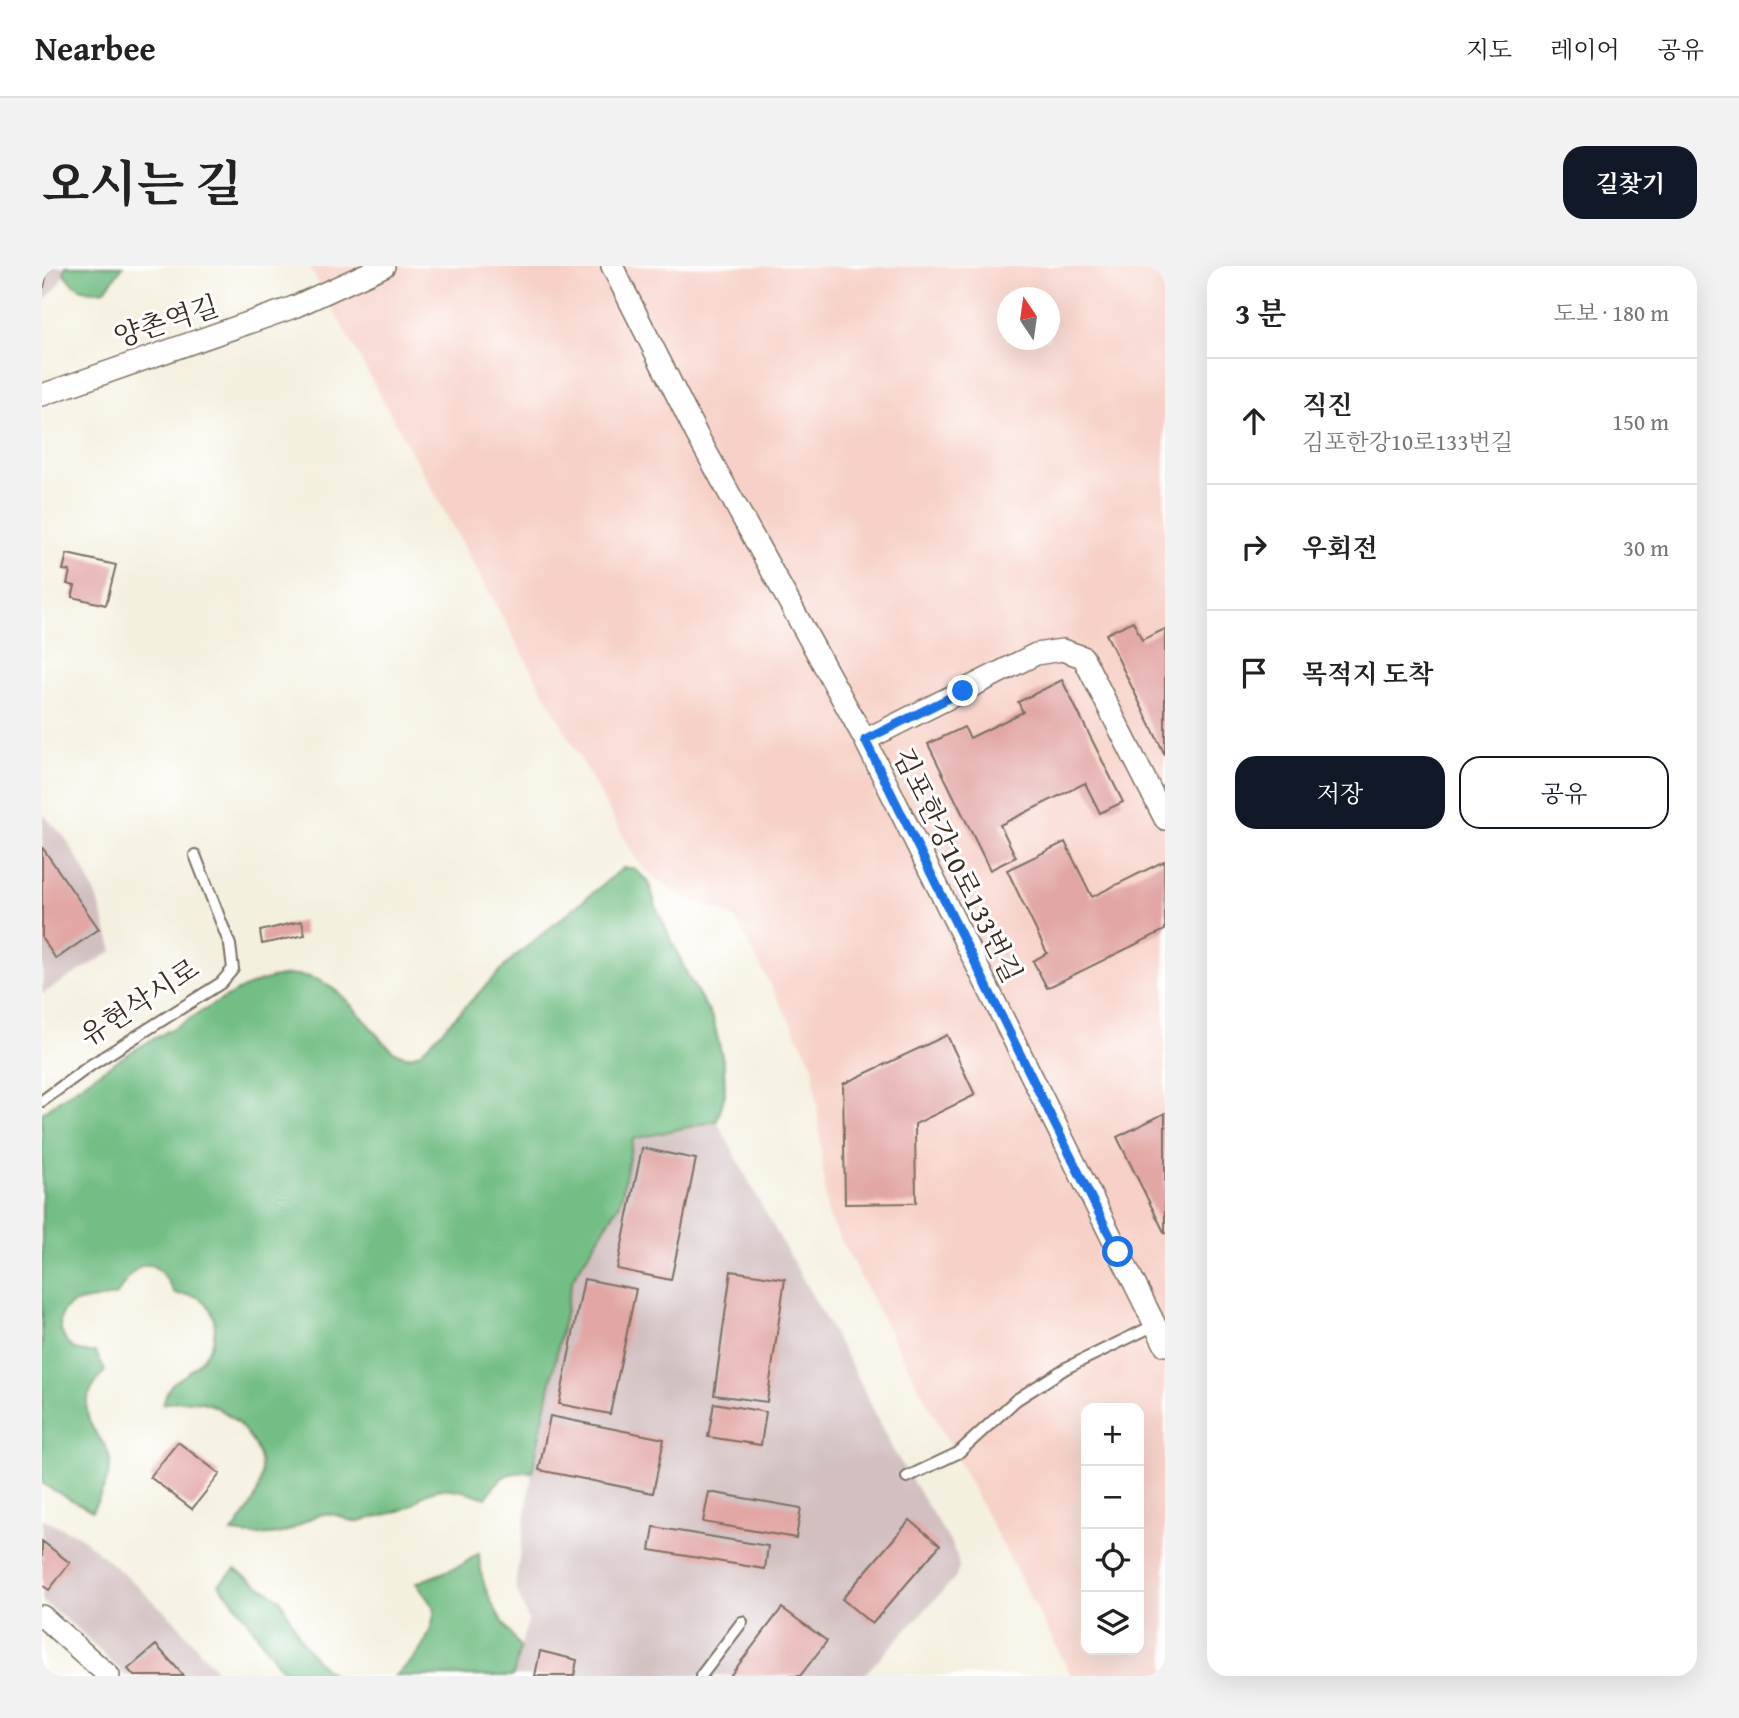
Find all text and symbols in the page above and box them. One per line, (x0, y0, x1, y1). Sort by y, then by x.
text: Nearbee (35, 24, 156, 72)
text: 지도 (1466, 32, 1512, 67)
text: 레이어 (1550, 32, 1620, 67)
text: 공유 (1658, 32, 1704, 67)
button: 길찾기 (1563, 146, 1697, 219)
text: 오시는 길 (42, 147, 242, 219)
street label: 양촌역길 (108, 284, 224, 357)
north arrow (997, 287, 1060, 350)
text: 3 분 (1235, 291, 1286, 335)
text: 도보 · 180 m (1554, 296, 1669, 329)
text: 직진 (1302, 385, 1352, 424)
icon: ahead (1235, 402, 1273, 440)
text: 150 m (1612, 405, 1669, 438)
text: 김포한강10로133번길 (1302, 425, 1513, 458)
icon: right (1235, 528, 1273, 566)
text: 우회전 (1302, 528, 1377, 567)
text: 30 m (1623, 531, 1669, 564)
icon: arrive (1235, 654, 1273, 692)
text: 목적지 도착 (1302, 654, 1433, 693)
route end (947, 675, 978, 706)
street label: 김포한강10로133번길 (884, 740, 1033, 989)
button: 저장 (1235, 756, 1445, 829)
button: 공유 (1459, 756, 1669, 829)
street label: 유현삭시로 (71, 948, 207, 1056)
route start (1102, 1236, 1133, 1267)
map controls (1081, 1403, 1144, 1655)
button: + (1081, 1403, 1144, 1466)
button: − (1081, 1466, 1144, 1529)
button: locate (1081, 1529, 1144, 1592)
button: layers (1081, 1592, 1144, 1655)

